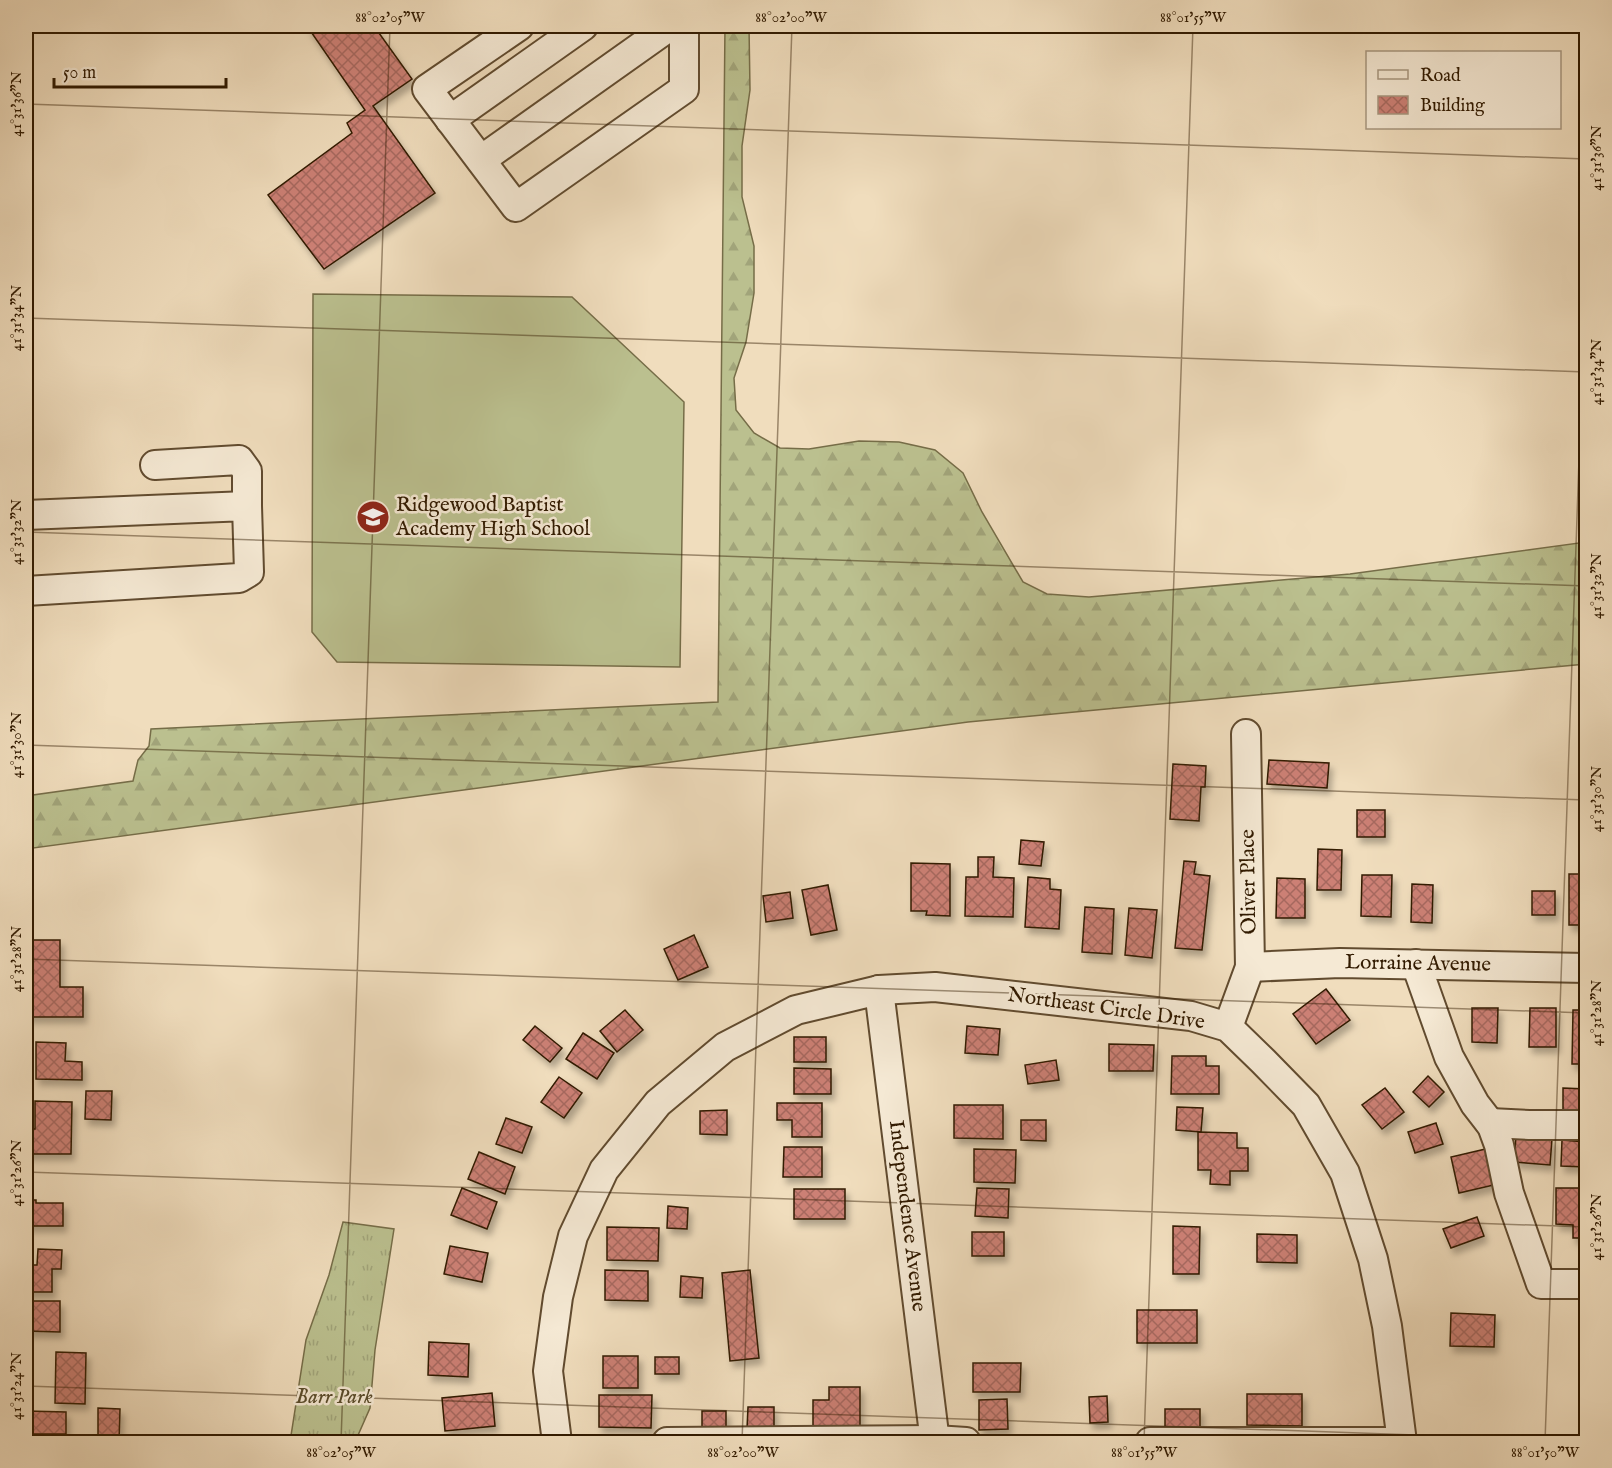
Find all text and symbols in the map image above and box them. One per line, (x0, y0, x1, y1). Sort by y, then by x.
text: 88°02'05"W (355, 8, 426, 27)
text: 88°02'00"W (755, 8, 827, 27)
text: 88°01'55"W (1160, 8, 1227, 27)
scale bar (54, 51, 226, 89)
legend (1366, 51, 1561, 129)
text: 50 m (63, 62, 96, 85)
text: Road (1420, 65, 1461, 88)
text: 41°31'36"N (7, 71, 26, 137)
text: Building (1420, 95, 1485, 118)
text: 41°31'36"N (1587, 125, 1606, 191)
text: 41°31'34"N (7, 285, 26, 351)
text: 41°31'34"N (1587, 339, 1606, 405)
place label: Ridgewood Baptist Academy High School (395, 492, 590, 543)
text: 41°31'32"N (7, 499, 26, 565)
school or university icon: Ridgewood Baptist Academy High School (355, 499, 391, 535)
text: 41°31'32"N (1587, 553, 1606, 619)
text: 41°31'30"N (7, 712, 26, 778)
text: 41°31'30"N (1587, 766, 1606, 832)
street label: Oliver Place (1235, 829, 1263, 935)
text: 41°31'28"N (7, 926, 26, 992)
street label: Lorraine Avenue (1345, 949, 1492, 979)
text: 41°31'28"N (1587, 980, 1606, 1046)
street label: Northeast Circle Drive (1006, 982, 1207, 1036)
street label: Independence Avenue (882, 1119, 932, 1314)
text: 41°31'26"N (7, 1140, 26, 1206)
text: 41°31'26"N (1587, 1194, 1606, 1260)
text: 41°31'24"N (7, 1352, 26, 1420)
park label: Barr Park (295, 1384, 373, 1411)
text: 88°02'05"W (306, 1443, 377, 1462)
text: 88°02'00"W (707, 1443, 779, 1462)
text: 88°01'55"W (1111, 1443, 1178, 1462)
text: 88°01'50"W (1511, 1443, 1580, 1462)

